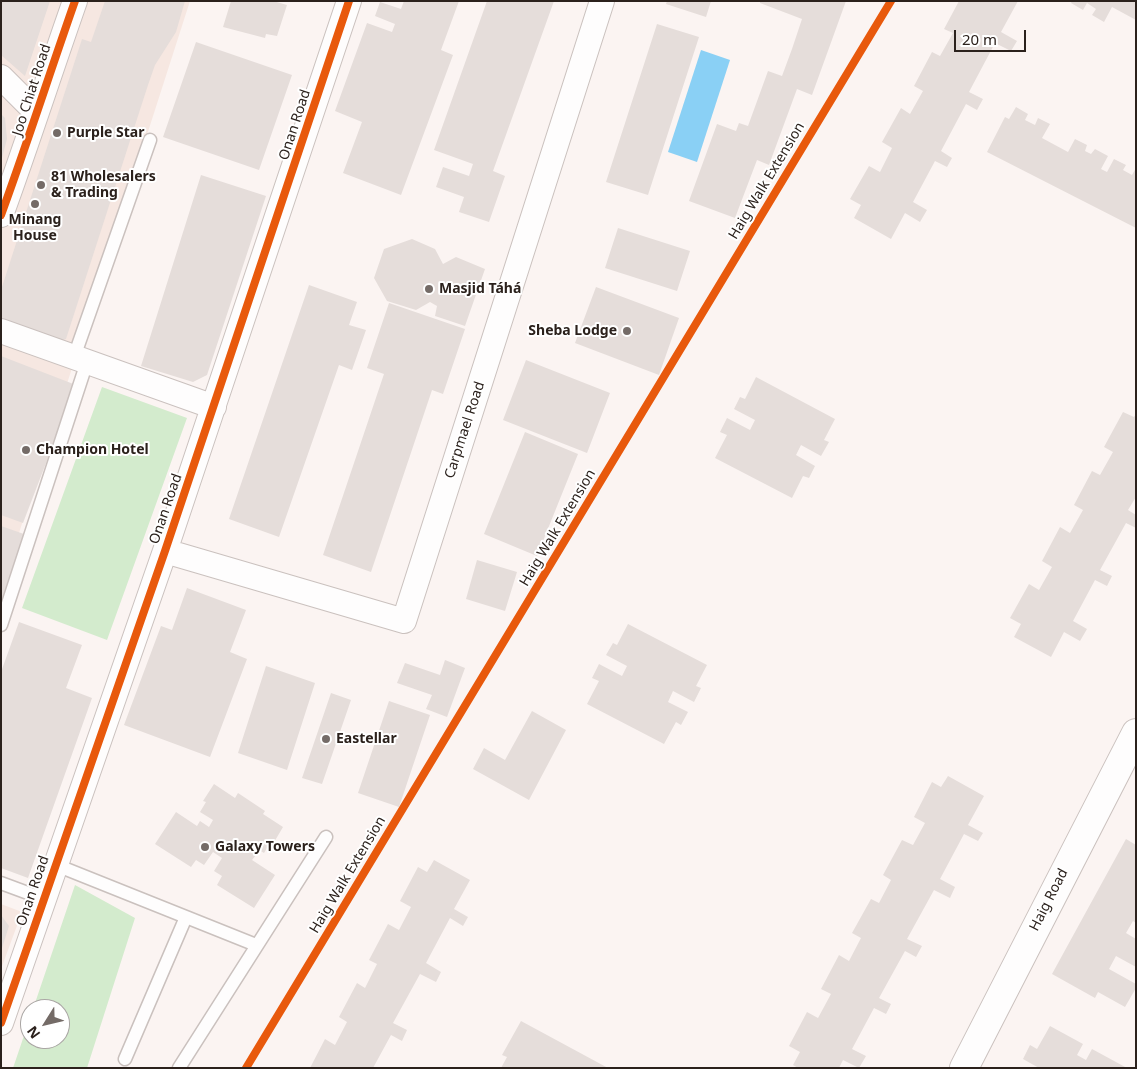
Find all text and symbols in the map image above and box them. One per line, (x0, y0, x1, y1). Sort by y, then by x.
scale bar (957, 20, 1030, 52)
text: 20 m (962, 29, 997, 49)
street label: Joo Chiat Road (9, 42, 55, 138)
street label: Onan Road (276, 88, 314, 162)
street label: Haig Walk Extension (725, 119, 809, 243)
place label: Purple Star (67, 125, 145, 141)
marker: Purple Star (51, 127, 63, 139)
place label: 81 Wholesalers & Trading (51, 169, 156, 202)
marker: 81 Wholesalers & Trading (35, 179, 47, 191)
marker: Minang House (29, 198, 41, 210)
place label: Minang House (9, 212, 61, 244)
place label: Masjid Táhá (439, 281, 521, 297)
marker: Masjid Táhá (423, 283, 435, 295)
place label: Sheba Lodge (528, 323, 617, 339)
marker: Sheba Lodge (621, 325, 633, 337)
street label: Carpmael Road (441, 379, 489, 481)
place label: Champion Hotel (36, 442, 149, 458)
marker: Champion Hotel (20, 444, 32, 456)
street label: Haig Walk Extension (516, 466, 600, 590)
street label: Onan Road (146, 472, 186, 546)
place label: Eastellar (336, 731, 397, 747)
marker: Eastellar (320, 733, 332, 745)
street label: Haig Walk Extension (306, 813, 390, 937)
place label: Galaxy Towers (215, 839, 315, 855)
marker: Galaxy Towers (199, 841, 211, 853)
street label: Onan Road (13, 854, 53, 928)
street label: Haig Road (1026, 866, 1072, 934)
north arrow (20, 999, 70, 1049)
text: N (22, 1022, 44, 1043)

